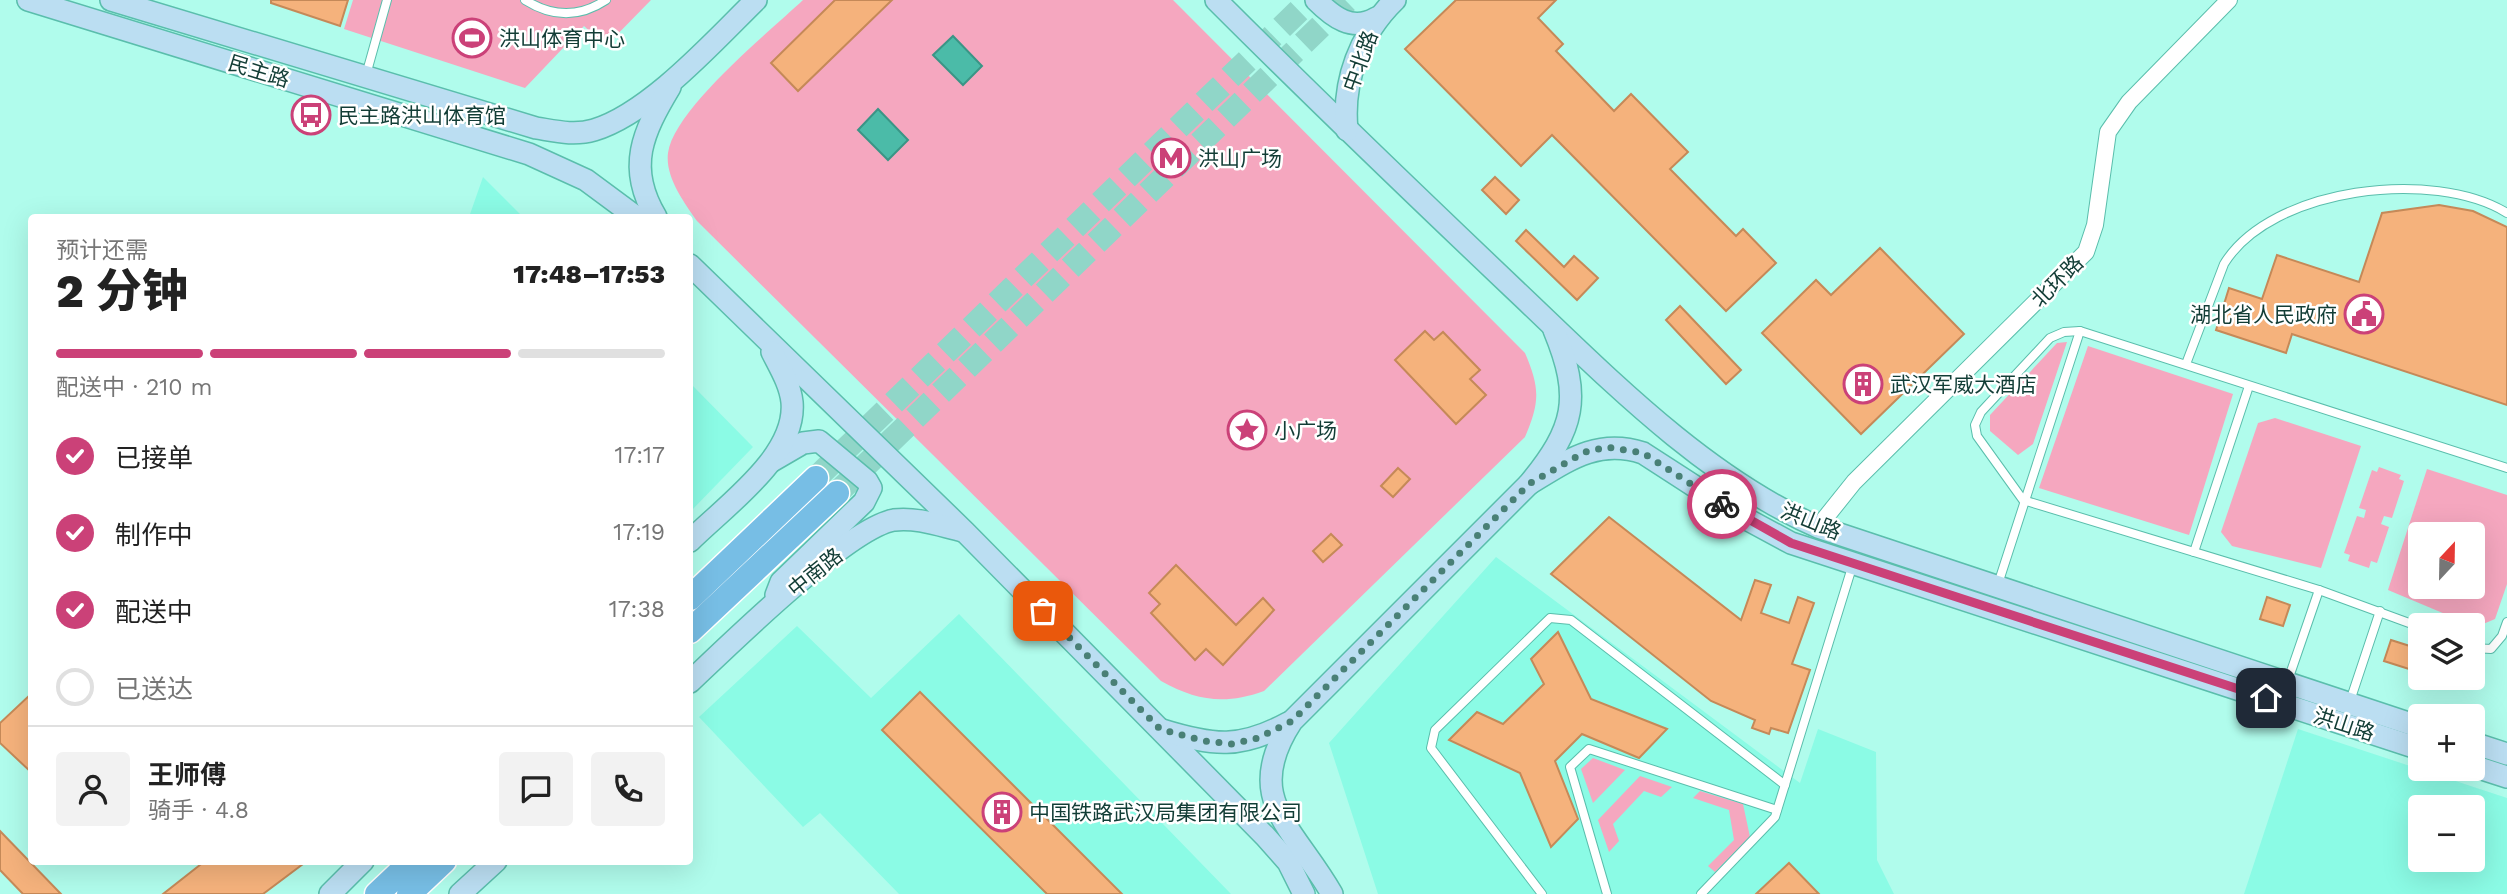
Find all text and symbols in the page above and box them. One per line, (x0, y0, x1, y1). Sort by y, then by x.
sports icon: 洪山体育中心 (451, 17, 493, 59)
place label: 洪山体育中心 (499, 26, 625, 51)
street label: 中北路 (1337, 27, 1383, 95)
street label: 民主路 (225, 50, 293, 92)
bus stop icon: 民主路洪山体育馆 (290, 94, 332, 136)
place label: 民主路洪山体育馆 (338, 103, 506, 128)
metro station icon: 洪山广场 (1150, 137, 1192, 179)
place label: 洪山广场 (1198, 146, 1282, 171)
text: 预计还需 (56, 237, 148, 264)
street label: 北环路 (2026, 250, 2088, 312)
text: 17:48–17:53 (513, 259, 665, 289)
text: 2 分钟 (56, 264, 188, 318)
public building icon: 湖北省人民政府 (2343, 293, 2385, 335)
place label: 湖北省人民政府 (2190, 302, 2337, 327)
building icon: 武汉军威大酒店 (1842, 363, 1884, 405)
place label: 武汉军威大酒店 (1890, 372, 2037, 397)
text: 配送中 · 210 m (56, 374, 212, 401)
place icon: 小广场 (1226, 409, 1268, 451)
place label: 小广场 (1274, 418, 1337, 443)
icon: check (56, 437, 94, 475)
text: 17:17 (614, 442, 665, 469)
text: 已接单 (115, 443, 193, 473)
courier (1687, 469, 1757, 539)
icon: bike (1703, 485, 1741, 523)
street label: 洪山路 (1777, 498, 1845, 544)
icon: check (56, 514, 94, 552)
text: 17:19 (613, 519, 665, 546)
text: 制作中 (115, 520, 193, 550)
north arrow (2408, 522, 2485, 598)
map controls (2408, 522, 2485, 872)
street label: 中南路 (783, 542, 847, 602)
pin (1013, 581, 1073, 641)
icon: check (56, 591, 94, 629)
icon: bag (1024, 592, 1062, 630)
text: 17:38 (609, 596, 665, 623)
text: 配送中 (115, 597, 193, 627)
button: layers (2408, 613, 2485, 690)
pin (2236, 668, 2296, 728)
text: 已送达 (115, 674, 193, 704)
icon: home (2247, 679, 2285, 717)
street label: 洪山路 (2310, 702, 2378, 746)
button: + (2408, 704, 2485, 781)
button: person (56, 752, 130, 826)
button: chat (499, 752, 573, 826)
button: phone (591, 752, 665, 826)
text: 王师傅 (148, 760, 226, 790)
building icon: 中国铁路武汉局集团有限公司 (981, 791, 1023, 833)
button: − (2408, 795, 2485, 872)
text: 骑手 · 4.8 (148, 797, 249, 824)
place label: 中国铁路武汉局集团有限公司 (1029, 800, 1302, 825)

